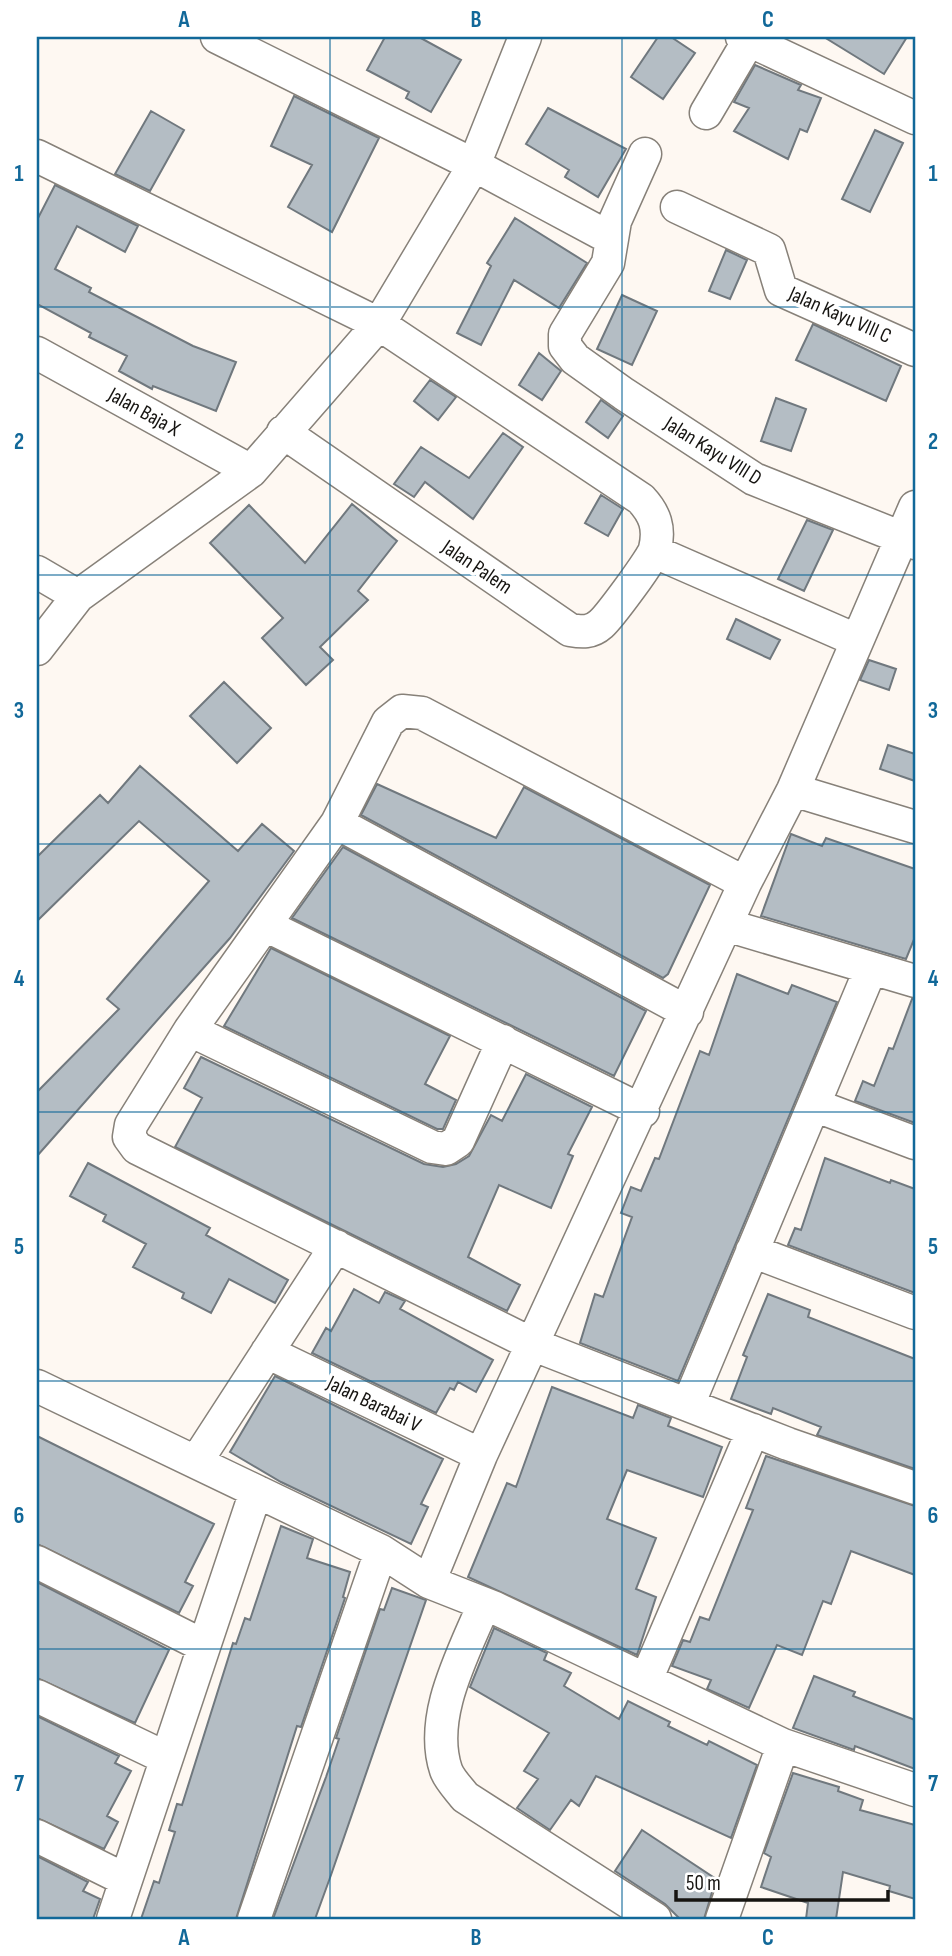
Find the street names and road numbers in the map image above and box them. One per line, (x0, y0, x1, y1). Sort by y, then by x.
street label: Jalan Kayu VIII C (784, 281, 895, 349)
street label: Jalan Baja X (103, 382, 184, 442)
street label: Jalan Kayu VIII D (659, 411, 766, 491)
street label: Jalan Palem (436, 534, 517, 600)
street label: Jalan Barabai V (322, 1370, 426, 1438)

